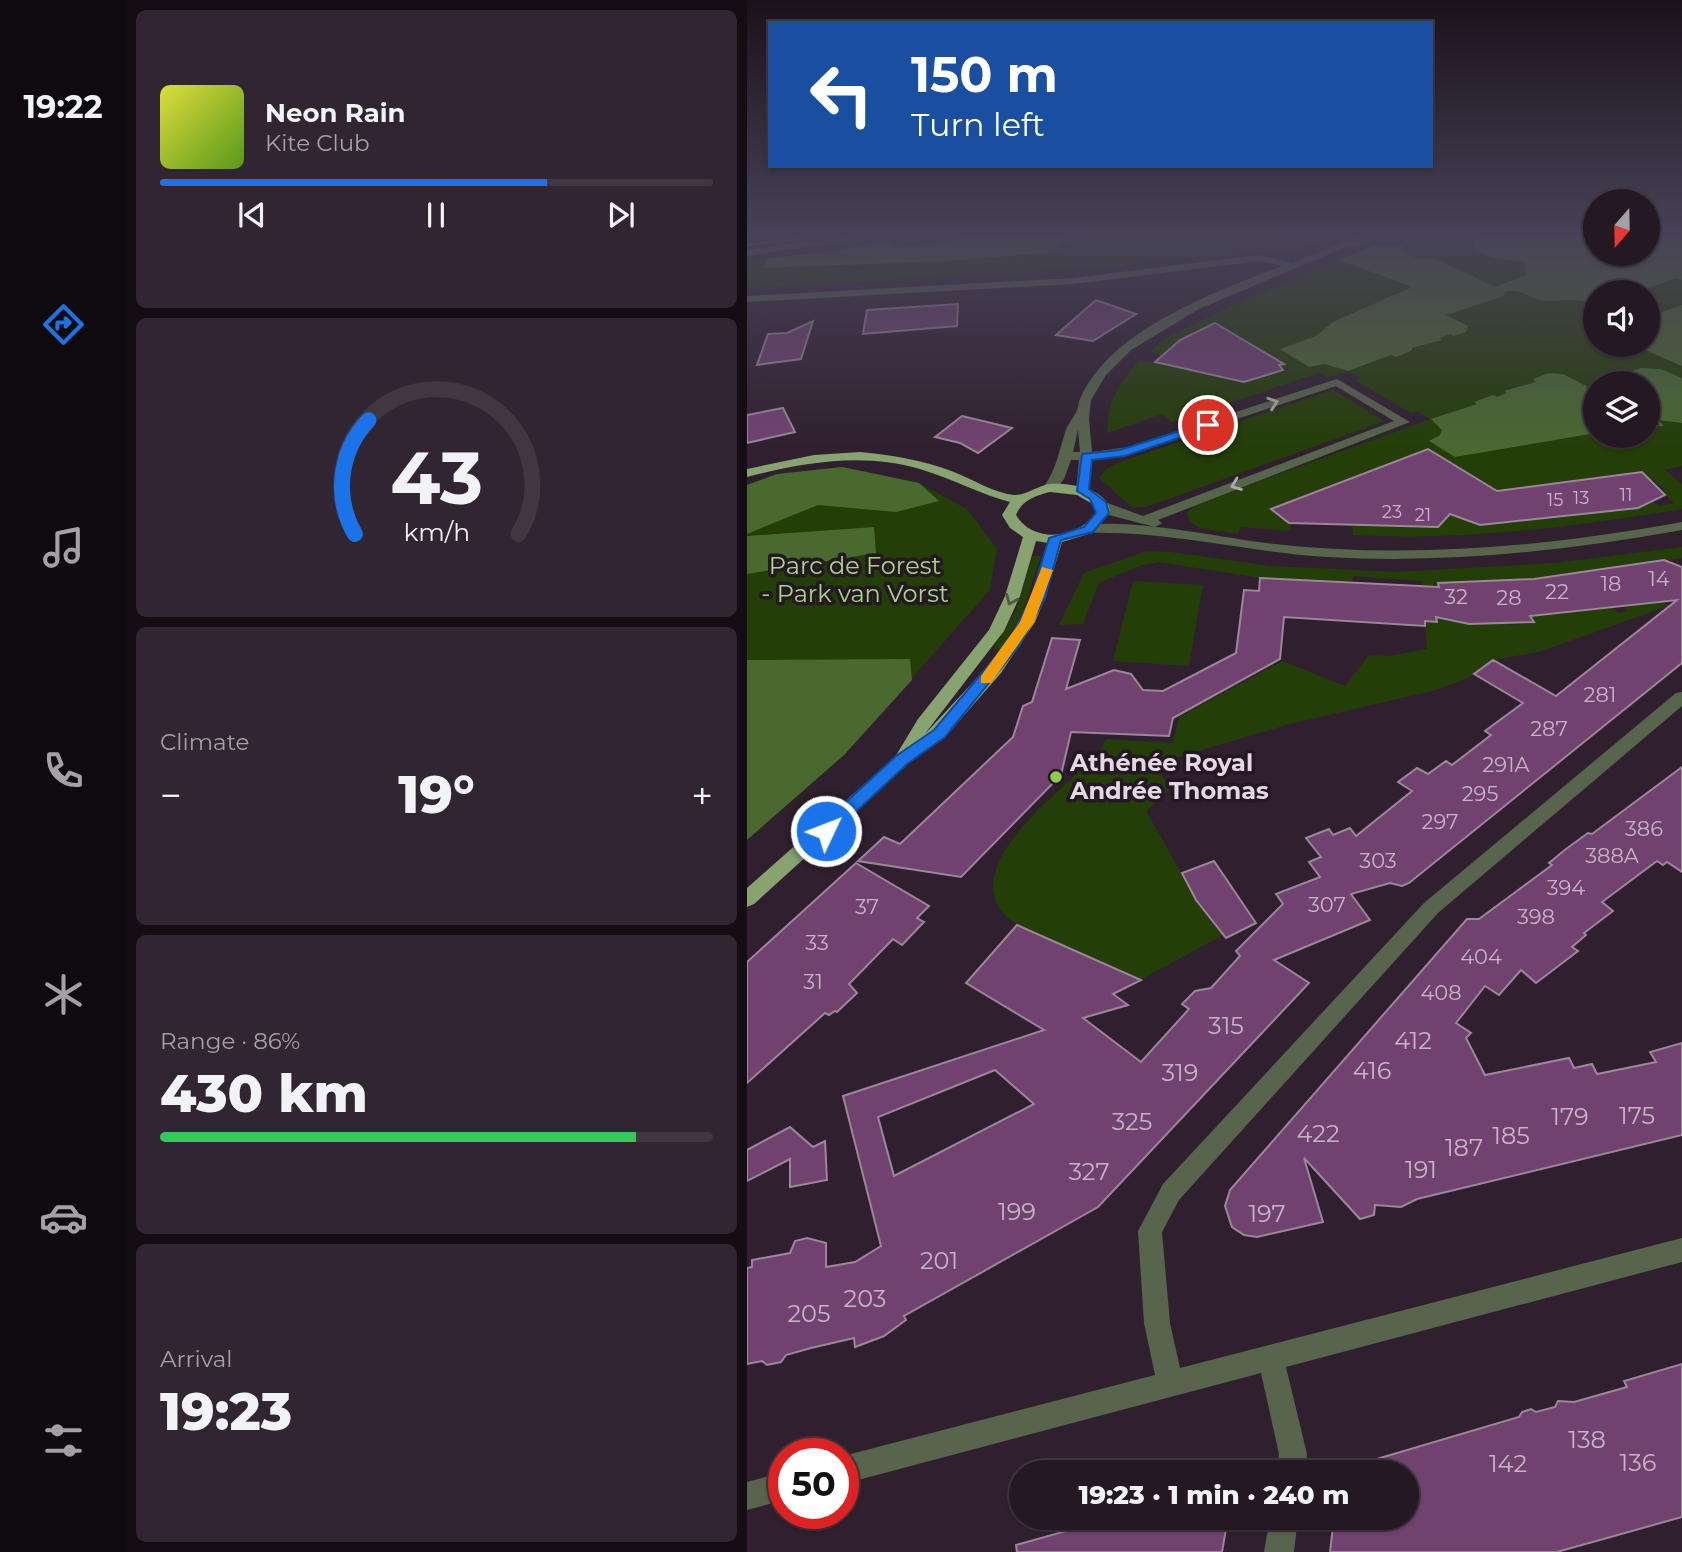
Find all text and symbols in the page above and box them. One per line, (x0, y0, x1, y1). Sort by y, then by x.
text: 150 m (911, 45, 1058, 104)
icon: left (796, 49, 887, 140)
text: 19:22 (23, 87, 103, 126)
text: Neon Rain (265, 97, 406, 129)
text: Turn left (911, 105, 1045, 144)
text: Kite Club (265, 129, 370, 157)
north arrow (1583, 189, 1661, 266)
map controls (1583, 189, 1660, 448)
icon: previous (233, 196, 271, 234)
icon: pause (417, 196, 455, 234)
icon: next (602, 196, 640, 234)
button: sound (1583, 280, 1660, 357)
icon: directions (39, 300, 88, 349)
button: layers (1583, 371, 1660, 448)
pin (1178, 395, 1238, 455)
one-way arrow (1266, 397, 1278, 412)
icon: arrive (1189, 406, 1227, 444)
text: 43 (390, 434, 483, 522)
one-way arrow (1231, 477, 1243, 491)
house number: 11 (1620, 484, 1633, 506)
house number: 13 (1573, 487, 1589, 509)
house number: 15 (1547, 489, 1563, 511)
house number: 23 (1382, 501, 1402, 523)
house number: 21 (1415, 504, 1431, 526)
text: km/h (403, 516, 470, 546)
icon: music (39, 523, 88, 572)
park label: Parc de Forest - Park van Vorst (761, 551, 949, 608)
house number: 14 (1648, 566, 1670, 591)
house number: 18 (1601, 571, 1621, 596)
house number: 22 (1545, 579, 1569, 604)
house number: 32 (1444, 584, 1468, 609)
house number: 28 (1496, 585, 1522, 610)
one-way arrow (1005, 593, 1019, 605)
house number: 281 (1584, 682, 1616, 707)
house number: 287 (1530, 716, 1568, 741)
text: Climate (160, 728, 249, 756)
icon: phone (39, 746, 88, 795)
place label: Athénée Royal Andrée Thomas (1069, 748, 1269, 805)
house number: 291A (1482, 752, 1531, 777)
text: 19° (398, 763, 475, 826)
marker: Athénée Royal Andrée Thomas (1048, 769, 1064, 785)
text: − (160, 772, 182, 819)
text: + (691, 772, 713, 819)
house number: 295 (1462, 781, 1498, 806)
position arrow (789, 794, 863, 868)
house number: 297 (1422, 809, 1458, 834)
house number: 386 (1625, 816, 1663, 841)
house number: 388A (1585, 843, 1640, 868)
house number: 303 (1359, 848, 1397, 873)
house number: 394 (1547, 875, 1585, 900)
house number: 307 (1308, 892, 1346, 917)
house number: 37 (855, 894, 879, 919)
house number: 398 (1517, 904, 1555, 929)
house number: 33 (805, 930, 829, 955)
house number: 404 (1460, 944, 1502, 969)
house number: 31 (803, 969, 823, 994)
icon: climate (39, 970, 88, 1019)
house number: 408 (1420, 980, 1462, 1005)
house number: 315 (1208, 1011, 1244, 1040)
house number: 412 (1394, 1026, 1432, 1055)
text: Range · 86% (160, 1027, 300, 1055)
house number: 416 (1353, 1056, 1391, 1085)
house number: 319 (1162, 1058, 1198, 1087)
text: 430 km (160, 1062, 368, 1125)
house number: 175 (1619, 1101, 1655, 1130)
house number: 179 (1551, 1102, 1589, 1131)
house number: 325 (1112, 1107, 1152, 1136)
house number: 422 (1296, 1119, 1340, 1148)
house number: 185 (1492, 1121, 1530, 1150)
house number: 187 (1445, 1133, 1483, 1162)
house number: 191 (1405, 1155, 1437, 1184)
house number: 327 (1068, 1157, 1110, 1186)
icon: car (39, 1193, 88, 1242)
house number: 199 (998, 1197, 1036, 1226)
house number: 197 (1248, 1199, 1286, 1228)
house number: 201 (920, 1246, 958, 1275)
house number: 203 (844, 1284, 886, 1313)
house number: 205 (787, 1299, 831, 1328)
text: Arrival (160, 1345, 233, 1373)
text: 19:23 (160, 1380, 292, 1443)
icon: filters (39, 1416, 88, 1465)
house number: 138 (1568, 1425, 1606, 1454)
speed limit sign: 50 (768, 1438, 859, 1529)
house number: 136 (1620, 1448, 1656, 1477)
house number: 142 (1489, 1449, 1527, 1478)
text: 19:23 · 1 min · 240 m (1079, 1479, 1349, 1511)

